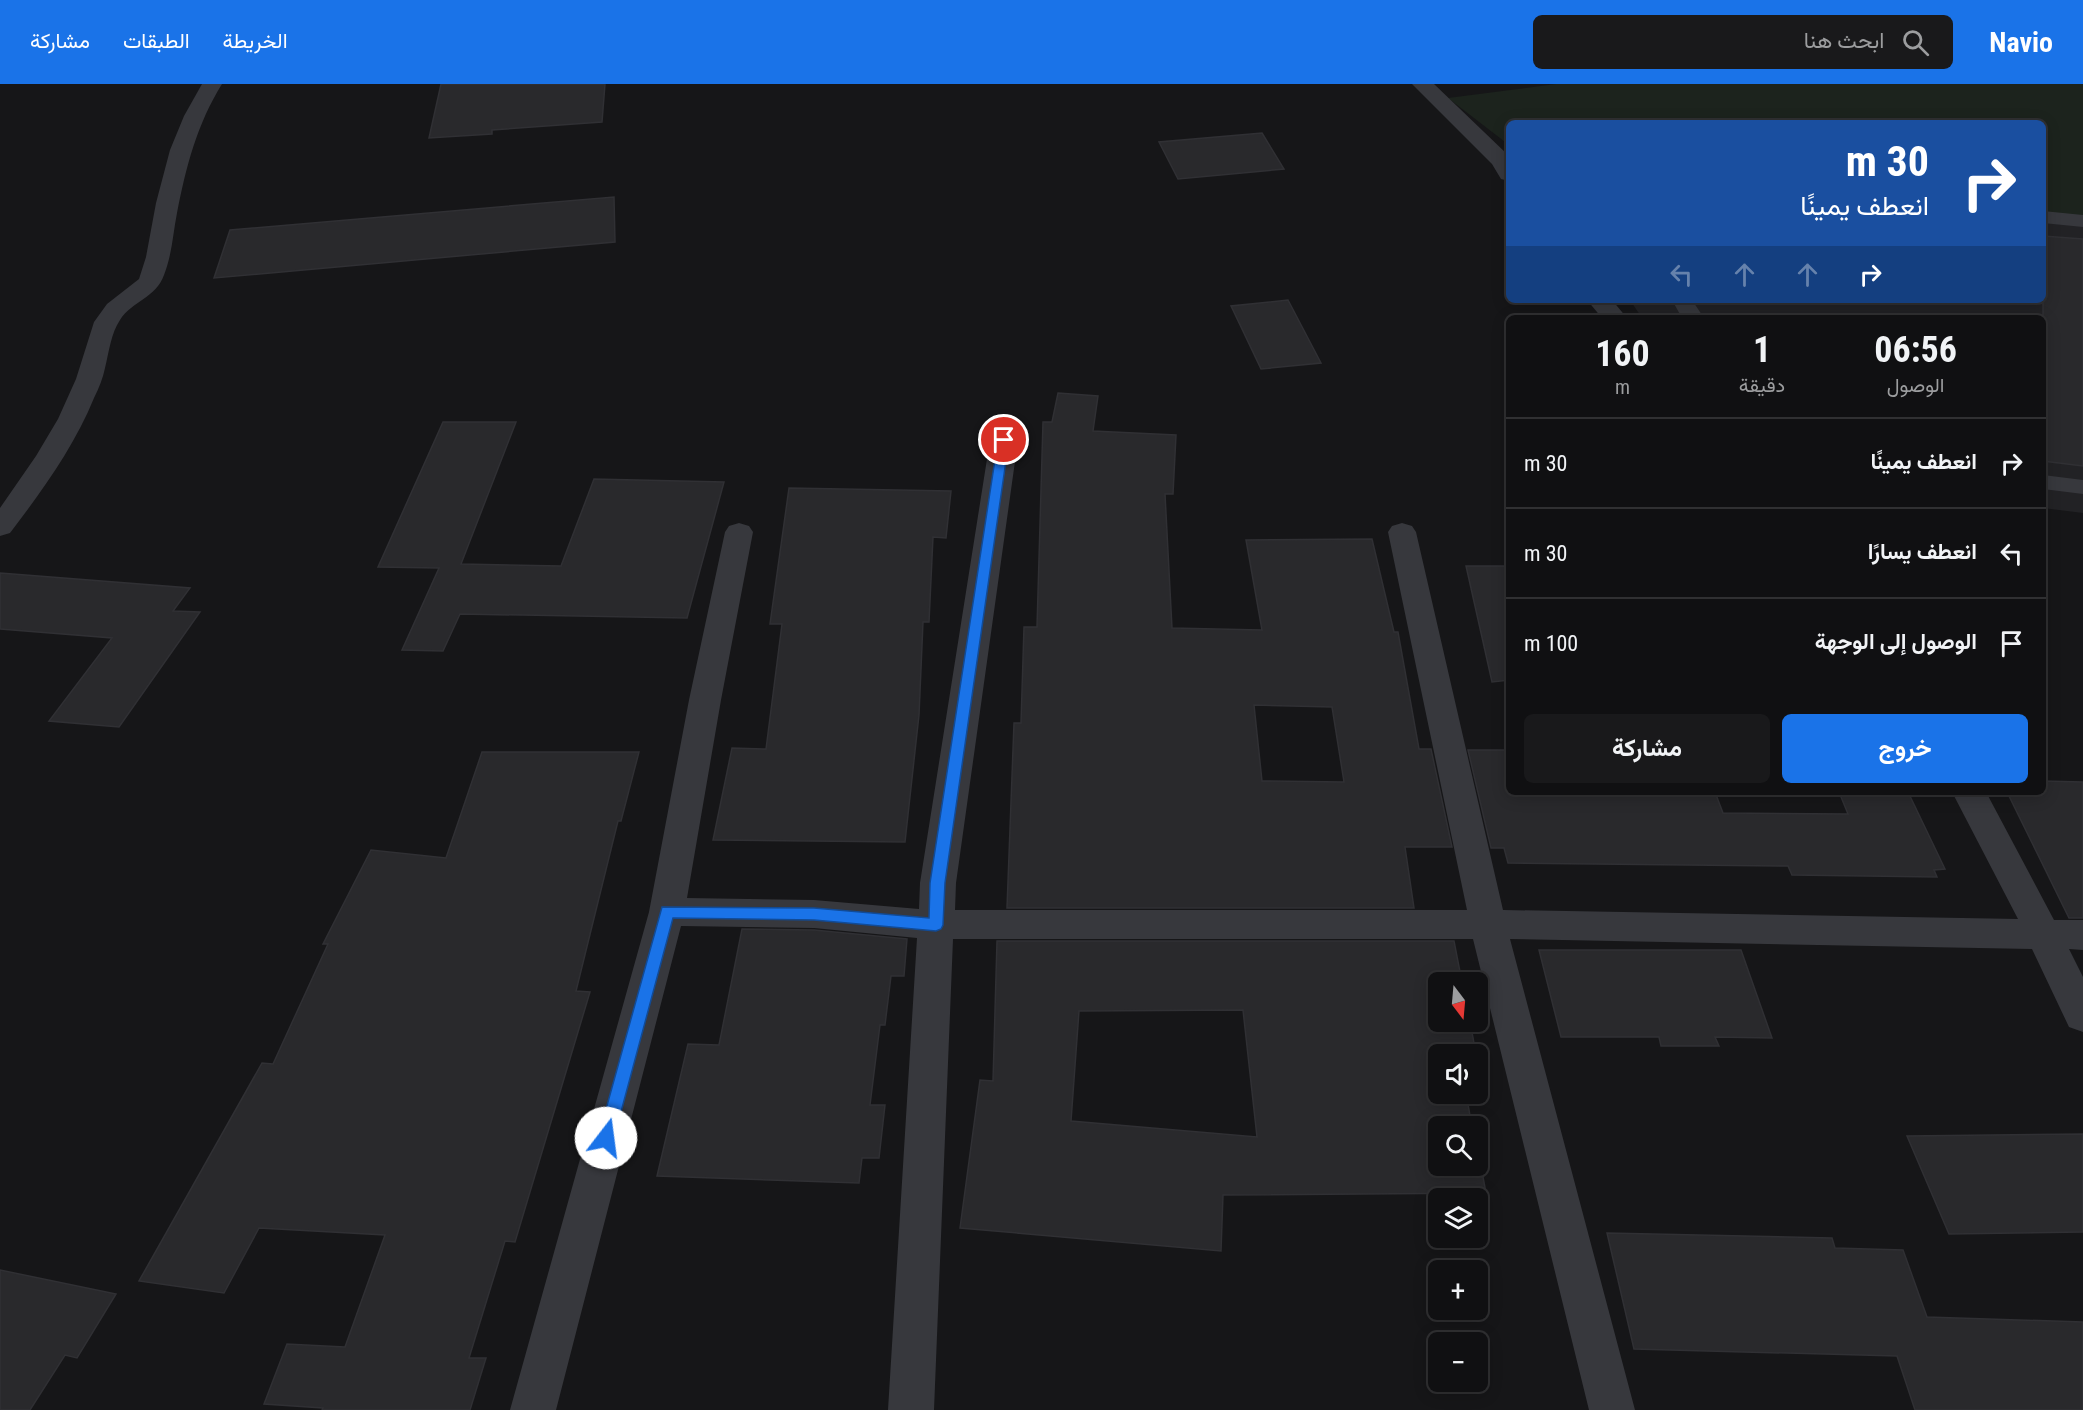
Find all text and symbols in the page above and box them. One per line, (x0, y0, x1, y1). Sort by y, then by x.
search box (1533, 15, 1953, 69)
icon: search (1899, 26, 1932, 59)
text: Navio (1989, 26, 2053, 59)
text: ابحث هنا (1804, 28, 1884, 53)
text: مشاركة (30, 29, 90, 53)
text: الطبقات (123, 29, 190, 53)
text: الخريطة (223, 29, 288, 53)
text: 30 m (1846, 137, 1929, 186)
icon: right (1950, 144, 2028, 222)
text: انعطف يمينًا (1800, 190, 1929, 222)
icon: left (1665, 258, 1698, 291)
icon: ahead (1728, 258, 1761, 291)
icon: ahead (1791, 258, 1824, 291)
icon: right (1854, 258, 1887, 291)
text: 1 (1753, 329, 1771, 371)
text: 06:56 (1874, 329, 1957, 371)
text: 160 (1595, 333, 1650, 375)
text: دقيقة (1739, 373, 1785, 397)
text: الوصول (1887, 373, 1944, 397)
text: m (1615, 375, 1630, 399)
pin (978, 414, 1029, 465)
icon: arrive (987, 423, 1020, 456)
icon: right (1995, 447, 2028, 480)
text: انعطف يمينًا (1871, 449, 1977, 474)
text: 30 m (1524, 451, 1567, 476)
icon: left (1995, 537, 2028, 570)
text: انعطف يسارًا (1868, 539, 1977, 564)
text: 30 m (1524, 541, 1567, 566)
icon: arrive (1995, 627, 2028, 660)
text: الوصول إلى الوجهة (1815, 629, 1977, 654)
text: 100 m (1524, 631, 1578, 656)
button: مشاركة (1524, 714, 1770, 783)
button: خروج (1782, 714, 2028, 783)
north arrow (1428, 972, 1488, 1032)
map controls (1428, 972, 1488, 1392)
button: sound (1428, 1044, 1488, 1104)
position arrow (574, 1106, 638, 1170)
button: search (1428, 1116, 1488, 1176)
button: layers (1428, 1188, 1488, 1248)
button: + (1428, 1260, 1488, 1320)
button: − (1428, 1332, 1488, 1392)

